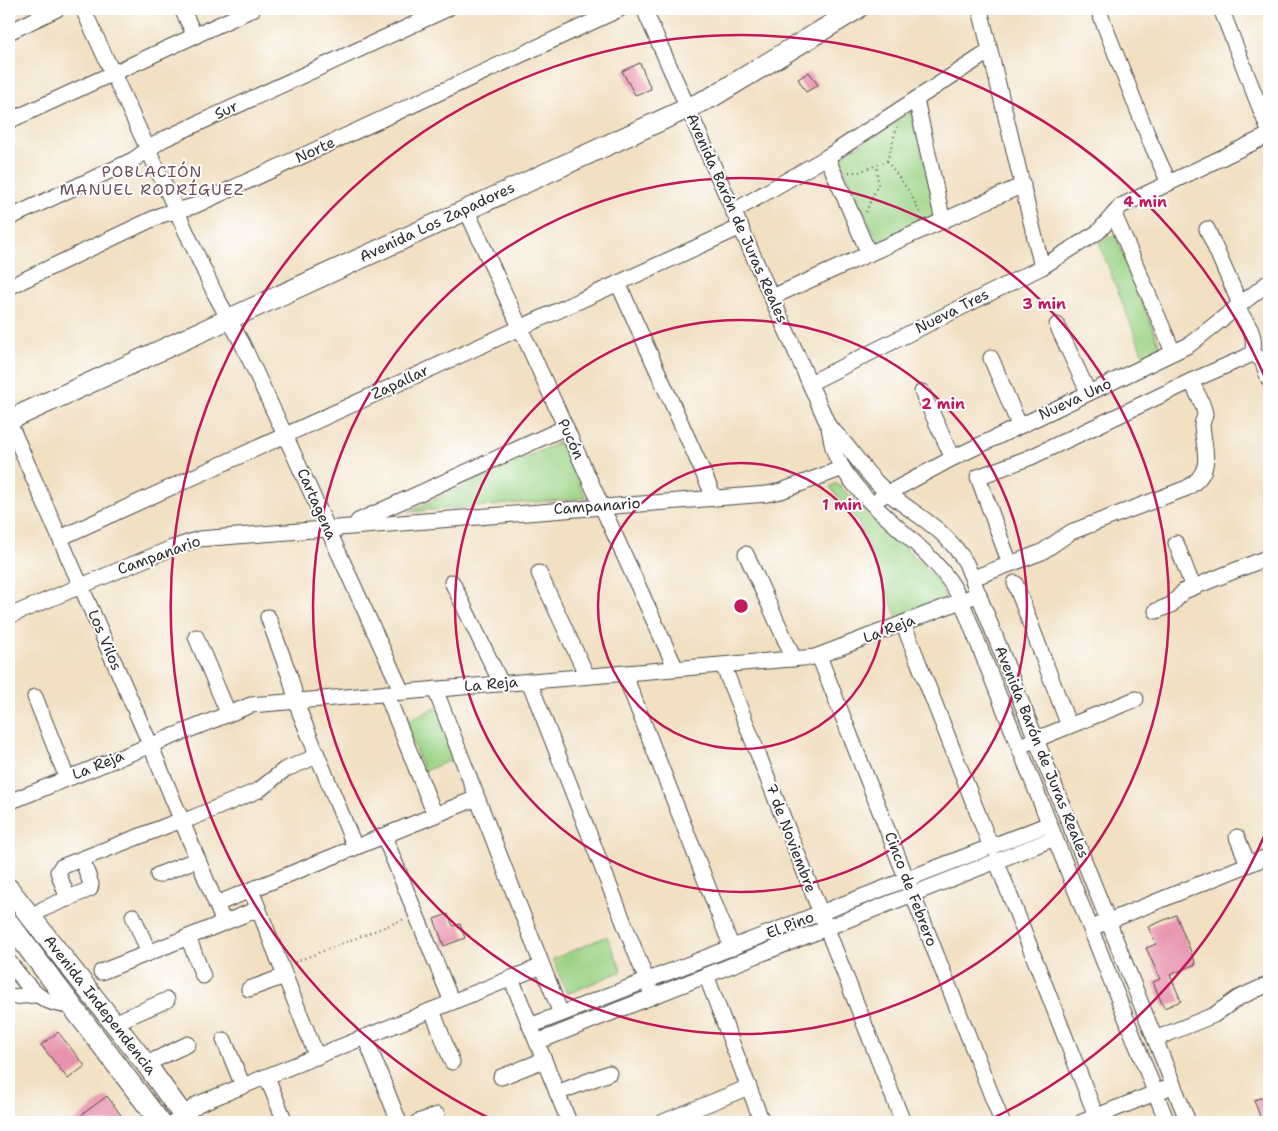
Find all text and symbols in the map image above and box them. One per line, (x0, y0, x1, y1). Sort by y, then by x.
street label: Sur (211, 96, 241, 124)
street label: Avenida Barón de Juras Reales (682, 110, 792, 326)
street label: Norte (292, 132, 338, 168)
district label: POBLACIÓN MANUEL RODRÍGUEZ (60, 161, 245, 200)
street label: Avenida Los Zapadores (356, 177, 518, 267)
text: 4 min (1123, 192, 1167, 212)
street label: Nueva Tres (912, 284, 992, 338)
text: 3 min (1022, 294, 1066, 314)
street label: Zapallar (368, 360, 432, 404)
street label: Nueva Uno (1035, 373, 1115, 425)
text: 2 min (921, 394, 965, 414)
street label: Pucón (553, 416, 589, 462)
street label: Cartagena (292, 465, 342, 543)
street label: Campanario (553, 493, 641, 519)
text: 1 min (822, 495, 862, 515)
street label: Campanario (115, 531, 203, 579)
centre of rings (732, 597, 750, 615)
street label: Los Vilos (83, 607, 127, 673)
street label: La Reja (860, 610, 918, 648)
street label: Avenida Barón de Juras Reales (990, 643, 1094, 861)
street label: La Reja (463, 672, 519, 696)
street label: La Reja (69, 745, 127, 784)
street label: 7 de Noviembre (761, 781, 821, 895)
street label: Cinco de Febrero (880, 829, 942, 949)
street label: El Pino (763, 907, 817, 943)
street label: Avenida Independencia (39, 931, 161, 1079)

